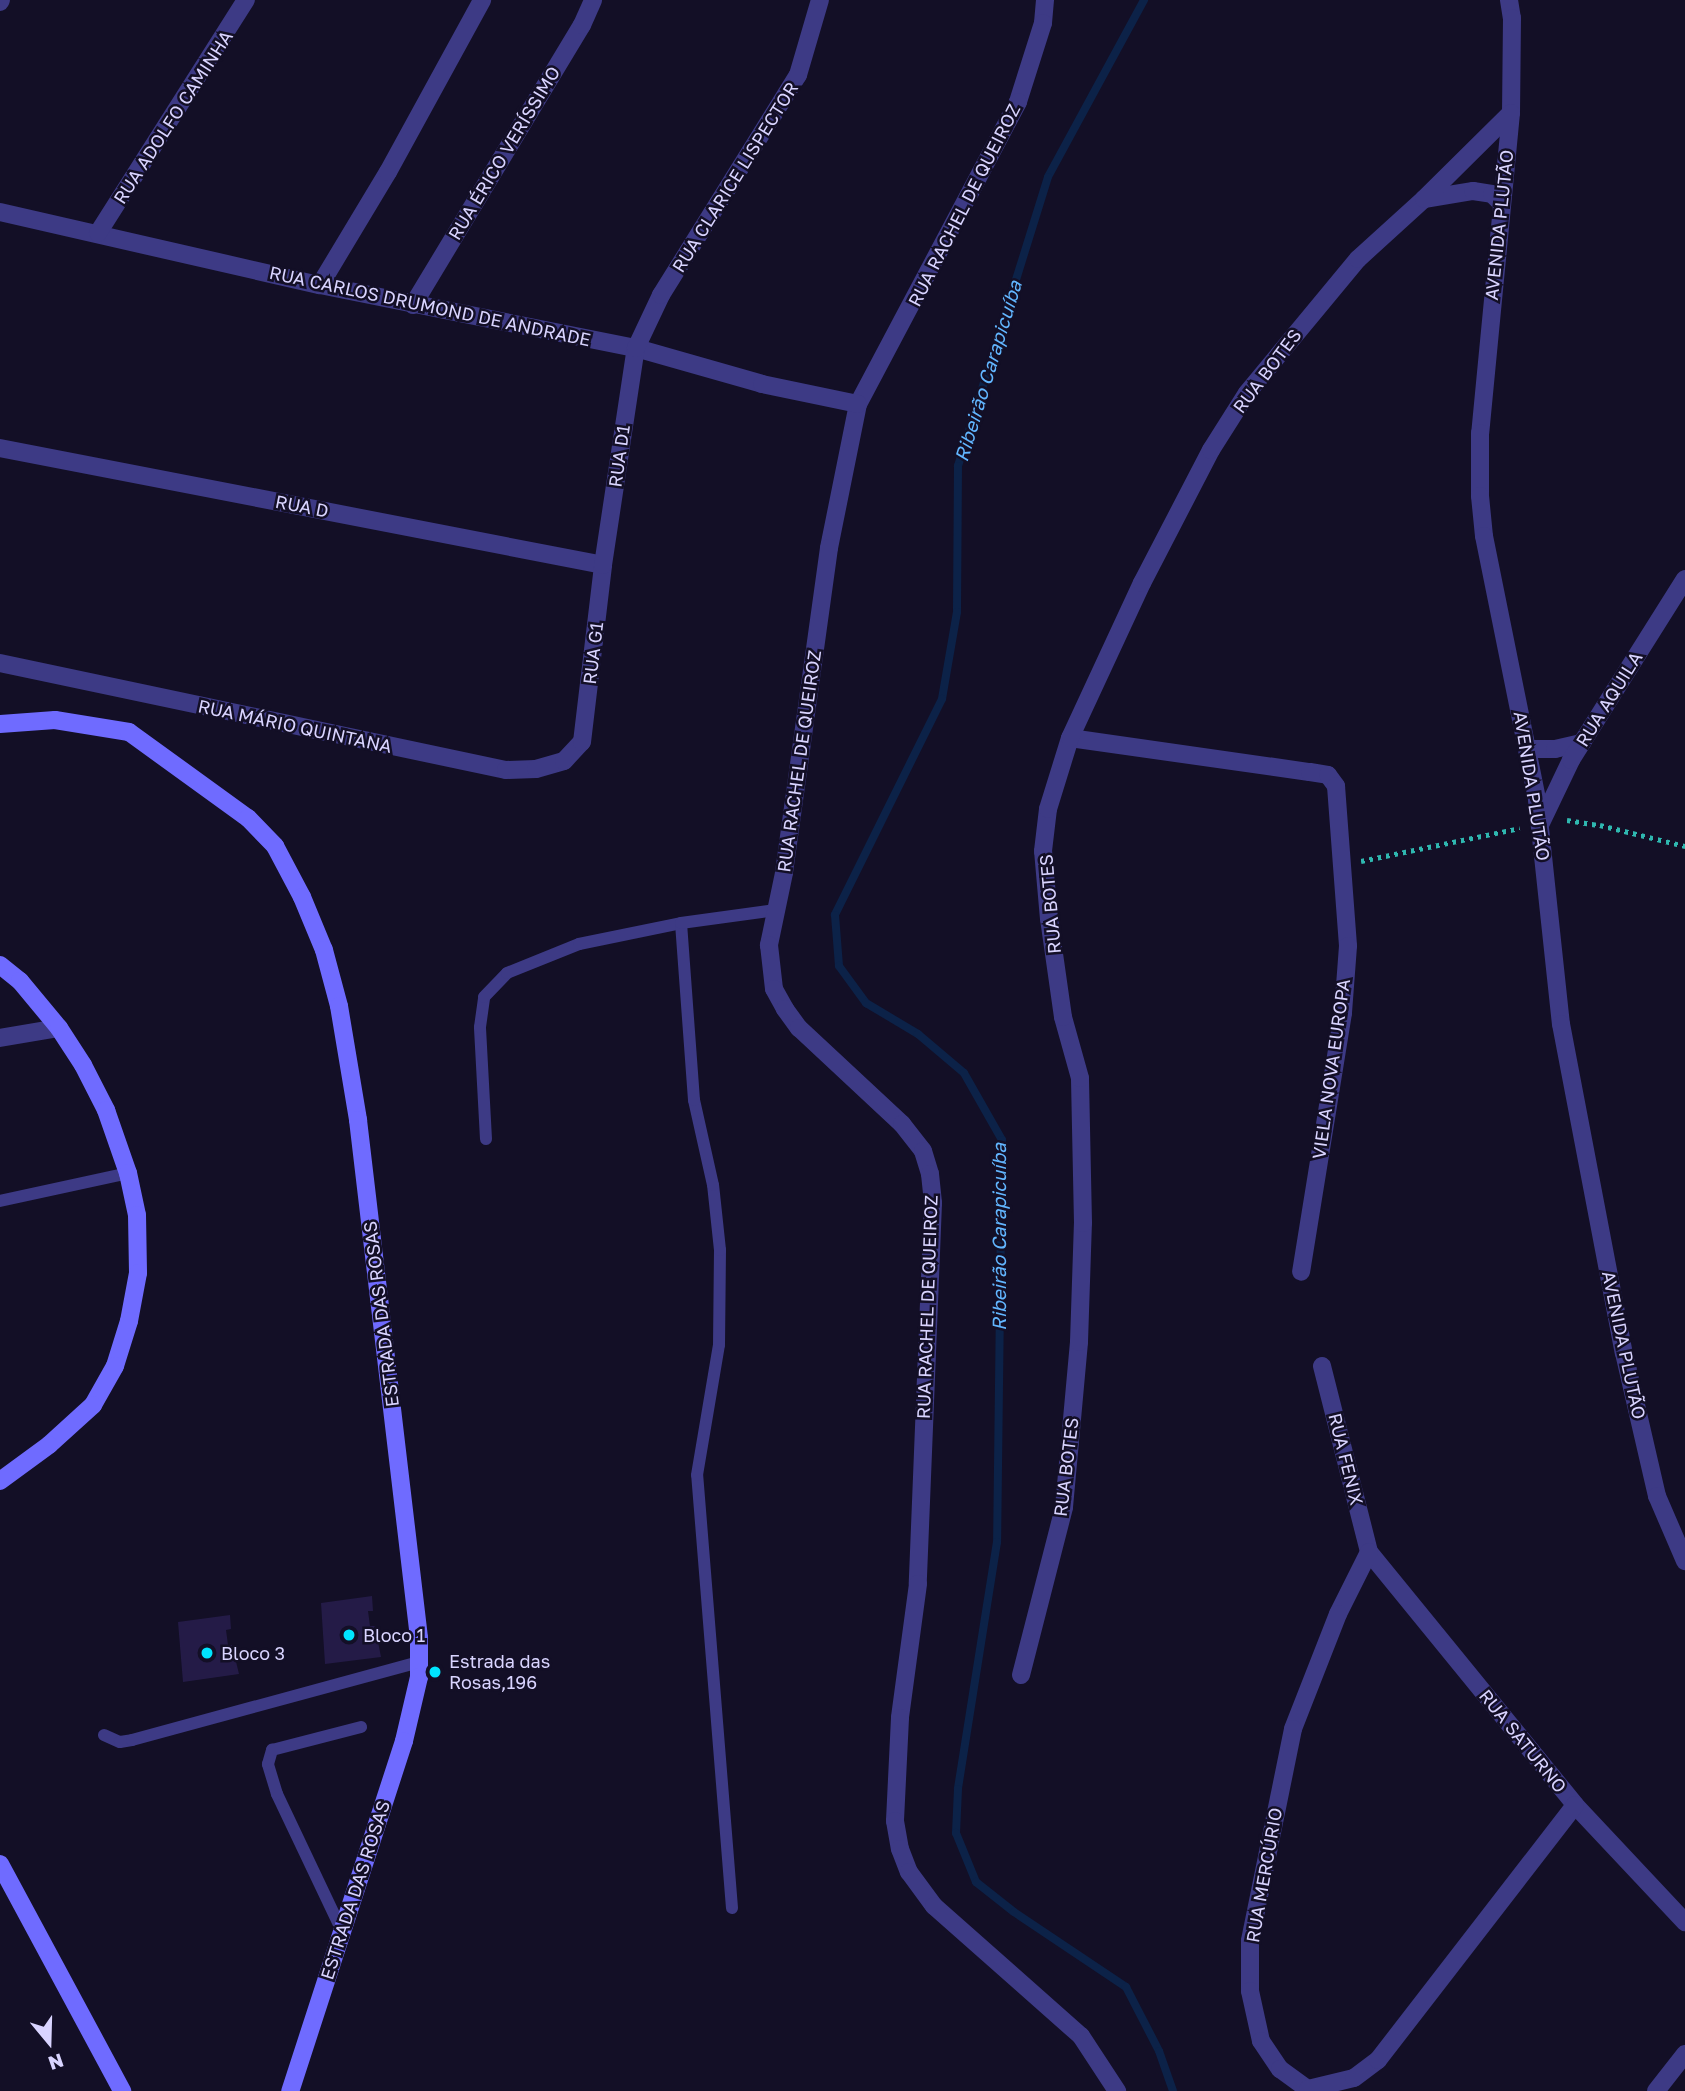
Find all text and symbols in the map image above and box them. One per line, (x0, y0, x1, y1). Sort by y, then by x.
street label: RUA ADOLFO CAMINHA (109, 26, 237, 208)
street label: RUA ÉRICO VERÍSSIMO (444, 62, 564, 244)
street label: RUA CLARICE LISPECTOR (667, 78, 803, 276)
street label: RUA RACHEL DE QUEIROZ (903, 100, 1025, 310)
street label: AVENIDA PLUTÃO (1480, 149, 1518, 301)
street label: RUA CARLOS DRUMOND DE ANDRADE (267, 261, 593, 351)
water label: Ribeirão Carapicuíba (950, 278, 1026, 464)
street label: RUA BOTES (1228, 325, 1306, 417)
street label: RUA D1 (604, 424, 634, 488)
street label: RUA D (274, 490, 330, 522)
street label: RUA G1 (578, 621, 608, 685)
street label: RUA AQUILA (1571, 648, 1647, 750)
street label: RUA RACHEL DE QUEIROZ (773, 649, 825, 873)
street label: RUA MÁRIO QUINTANA (196, 695, 394, 757)
street label: AVENIDA PLUTÃO (1510, 710, 1554, 862)
street label: RUA BOTES (1035, 853, 1065, 955)
street label: VIELA NOVA EUROPA (1308, 977, 1354, 1161)
water label: Ribeirão Carapicuíba (988, 1143, 1010, 1331)
street label: RUA RACHEL DE QUEIROZ (912, 1195, 942, 1419)
street label: ESTRADA DAS ROSAS (359, 1220, 403, 1408)
street label: AVENIDA PLUTÃO (1598, 1269, 1650, 1421)
street label: RUA FENIX (1324, 1411, 1368, 1507)
street label: RUA BOTES (1049, 1416, 1083, 1518)
place label: Bloco 1 (363, 1624, 425, 1646)
marker: Bloco 1 (341, 1627, 357, 1643)
place label: Bloco 3 (221, 1642, 285, 1664)
marker: Bloco 3 (199, 1645, 215, 1661)
place label: Estrada das Rosas,196 (449, 1651, 550, 1694)
marker: Estrada das Rosas,196 (427, 1664, 443, 1680)
street label: RUA SATURNO (1475, 1685, 1571, 1797)
street label: ESTRADA DAS ROSAS (316, 1798, 394, 1982)
street label: RUA MERCÚRIO (1242, 1806, 1286, 1944)
north arrow (14, 2007, 84, 2077)
text: N (45, 2049, 67, 2076)

